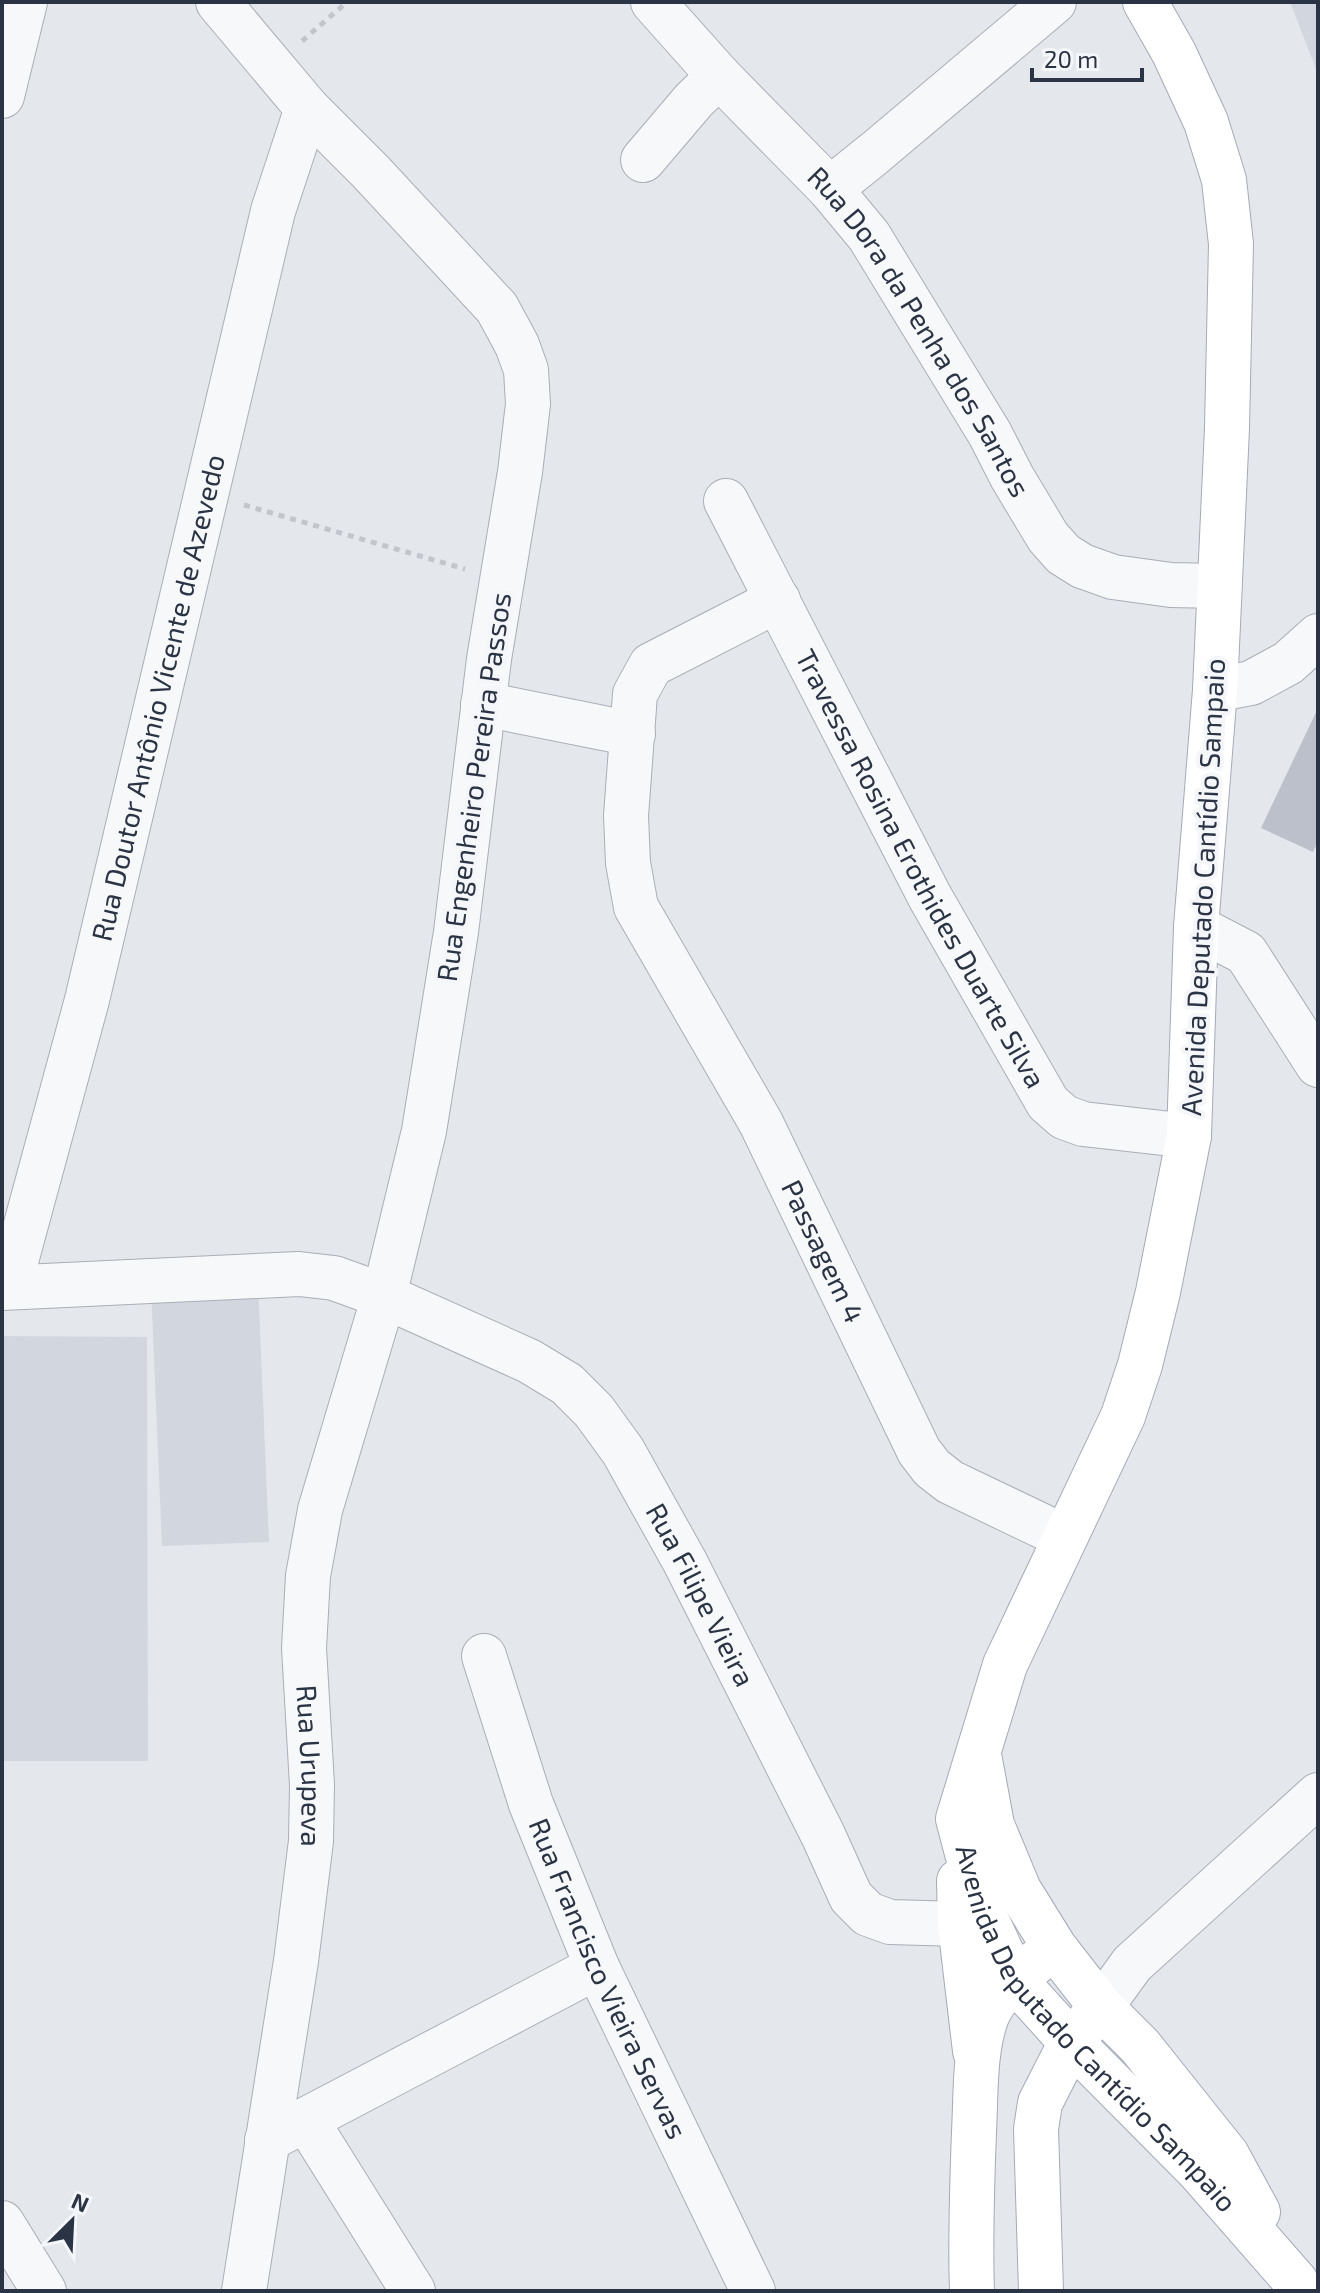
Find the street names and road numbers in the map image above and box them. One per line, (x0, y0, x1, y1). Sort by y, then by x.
street label: Rua Dora da Penha dos Santos (801, 159, 1038, 502)
street label: Rua Doutor Antônio Vicente de Azevedo (84, 451, 231, 944)
street label: Rua Engenheiro Pereira Passos (429, 590, 517, 983)
street label: Travessa Rosina Erothides Duarte Silva (789, 643, 1054, 1094)
street label: Avenida Deputado Cantídio Sampaio (1173, 657, 1231, 1117)
street label: Passagem 4 (775, 1174, 873, 1328)
street label: Rua Filipe Vieira (640, 1497, 763, 1692)
street label: Rua Urupeva (290, 1684, 330, 1847)
street label: Rua Francisco Vieira Servas (523, 1813, 695, 2144)
street label: Avenida Deputado Cantídio Sampaio (949, 1841, 1245, 2218)

